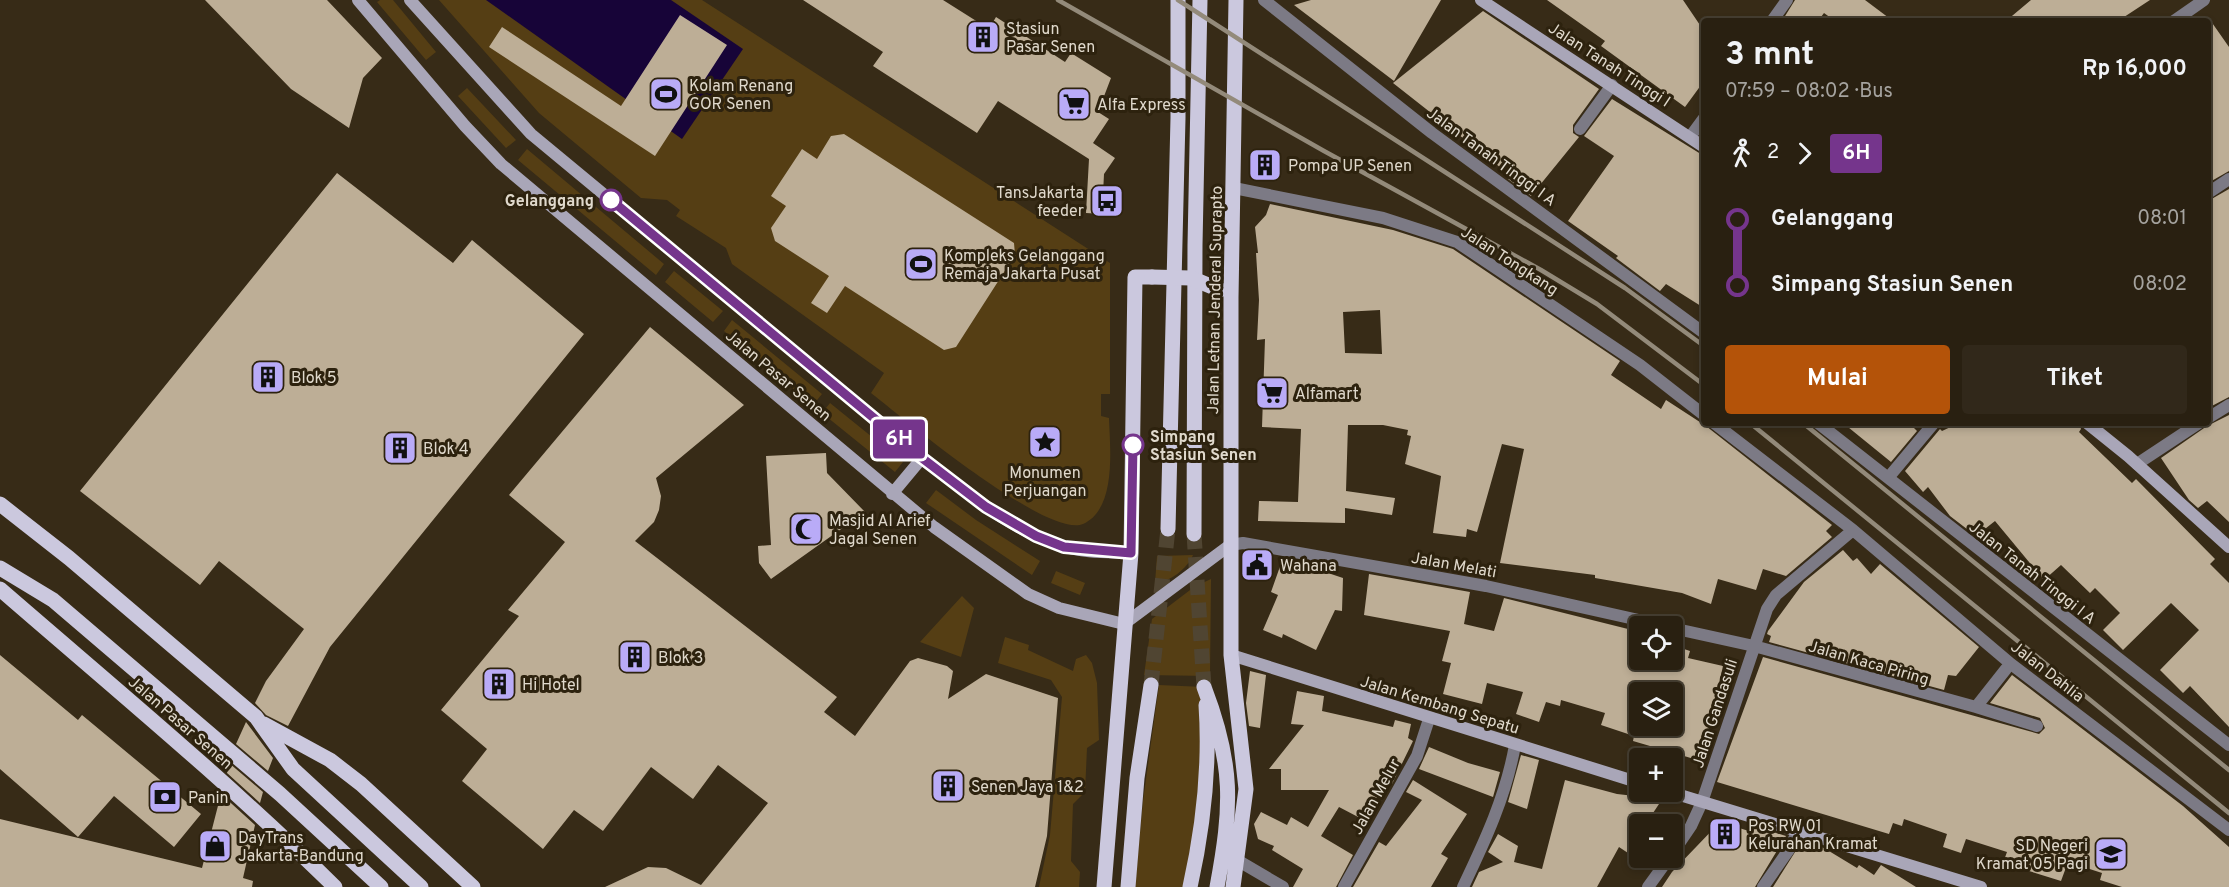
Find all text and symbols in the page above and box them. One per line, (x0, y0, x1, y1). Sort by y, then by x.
building icon: Stasiun Pasar Senen (965, 19, 1001, 55)
street label: Jalan Tanah Tinggi I (1544, 19, 1674, 113)
place label: Stasiun Pasar Senen (1006, 20, 1095, 58)
text: 3 mnt (1725, 35, 1814, 77)
text: Rp 16,000 (2082, 56, 2187, 83)
sports icon: Kolam Renang GOR Senen (648, 76, 684, 112)
place label: Kolam Renang GOR Senen (689, 77, 793, 115)
text: 07:59 – 08:02 · Bus (1725, 79, 1893, 105)
supermarket icon: Alfa Express (1056, 86, 1092, 122)
place label: Alfa Express (1097, 96, 1186, 116)
street label: Jalan Tanah Tinggi I A (1422, 104, 1560, 211)
icon: walk (1725, 137, 1758, 170)
icon: forward (1788, 137, 1821, 170)
text: 2 (1767, 140, 1779, 166)
text: 6H (1842, 140, 1870, 167)
building icon: Pompa UP Senen (1247, 147, 1283, 183)
place label: Pompa UP Senen (1288, 157, 1412, 177)
bus stop icon: TansJakarta feeder (1089, 183, 1125, 219)
place label: TansJakarta feeder (996, 184, 1084, 222)
street label: Jalan Letnan Jenderal Suprapto (1204, 185, 1228, 415)
marker: Gelanggang (600, 189, 622, 211)
place label: Gelanggang (505, 192, 594, 212)
text: Gelanggang (1771, 206, 1894, 233)
text: 08:01 (2137, 206, 2187, 232)
street label: Jalan Tongkang (1456, 223, 1561, 301)
sports icon: Kompleks Gelanggang Remaja Jakarta Pusat (903, 246, 939, 282)
place label: Kompleks Gelanggang Remaja Jakarta Pusat (944, 247, 1105, 285)
text: Simpang Stasiun Senen (1771, 272, 2013, 299)
text: 08:02 (2132, 272, 2187, 298)
street label: Jalan Pasar Senen (721, 326, 835, 427)
button: Mulai (1725, 345, 1950, 414)
button: Tiket (1962, 345, 2187, 414)
building icon: Blok 5 (250, 359, 286, 395)
place label: Blok 5 (291, 369, 337, 389)
supermarket icon: Alfamart (1254, 375, 1290, 411)
place label: Alfamart (1295, 385, 1359, 405)
line badge: 6H (872, 420, 926, 458)
place icon: Monumen Perjuangan (1027, 424, 1063, 460)
text: 6H (885, 426, 913, 453)
place label: Simpang Stasiun Senen (1150, 428, 1257, 466)
building icon: Blok 4 (382, 430, 418, 466)
marker: Simpang Stasiun Senen (1122, 434, 1144, 456)
place label: Blok 4 (423, 440, 469, 460)
place label: Monumen Perjuangan (1004, 464, 1086, 502)
mosque icon: Masjid Al Arief Jagal Senen (788, 511, 824, 547)
place label: Masjid Al Arief Jagal Senen (829, 512, 931, 550)
street label: Jalan Tanah Tinggi I A (1964, 518, 2099, 629)
public building icon: Wahana (1239, 547, 1275, 583)
street label: Jalan Melati (1409, 549, 1498, 583)
place label: Wahana (1280, 557, 1337, 577)
map controls (1629, 616, 1683, 868)
button: locate (1629, 616, 1683, 670)
street label: Jalan Kaca Piring (1806, 637, 1931, 691)
street label: Jalan Dahlia (2006, 638, 2087, 707)
building icon: Blok 3 (617, 639, 653, 675)
place label: Blok 3 (658, 649, 704, 669)
street label: Jalan Gandasuli (1689, 656, 1743, 771)
building icon: Hi Hotel (481, 666, 517, 702)
street label: Jalan Kembang Sepatu (1357, 672, 1521, 740)
street label: Jalan Pasar Senen (123, 673, 236, 774)
place label: Hi Hotel (522, 676, 580, 696)
button: layers (1629, 682, 1683, 736)
button: + (1629, 748, 1683, 802)
street label: Jalan Melur (1348, 755, 1406, 838)
building icon: Senen Jaya 1&2 (930, 768, 966, 804)
place label: Senen Jaya 1&2 (971, 778, 1084, 798)
bank icon: Panin (147, 779, 183, 815)
place label: Panin (188, 789, 228, 809)
button: − (1629, 814, 1683, 868)
building icon: Pos RW 01 Kelurahan Kramat (1707, 816, 1743, 852)
place label: Pos RW 01 Kelurahan Kramat (1748, 817, 1878, 855)
shop icon: DayTrans Jakarta-Bandung (197, 828, 233, 864)
place label: DayTrans Jakarta-Bandung (238, 829, 364, 867)
school or university icon: SD Negeri Kramat 05 Pagi (2093, 836, 2129, 872)
place label: SD Negeri Kramat 05 Pagi (1976, 837, 2088, 875)

